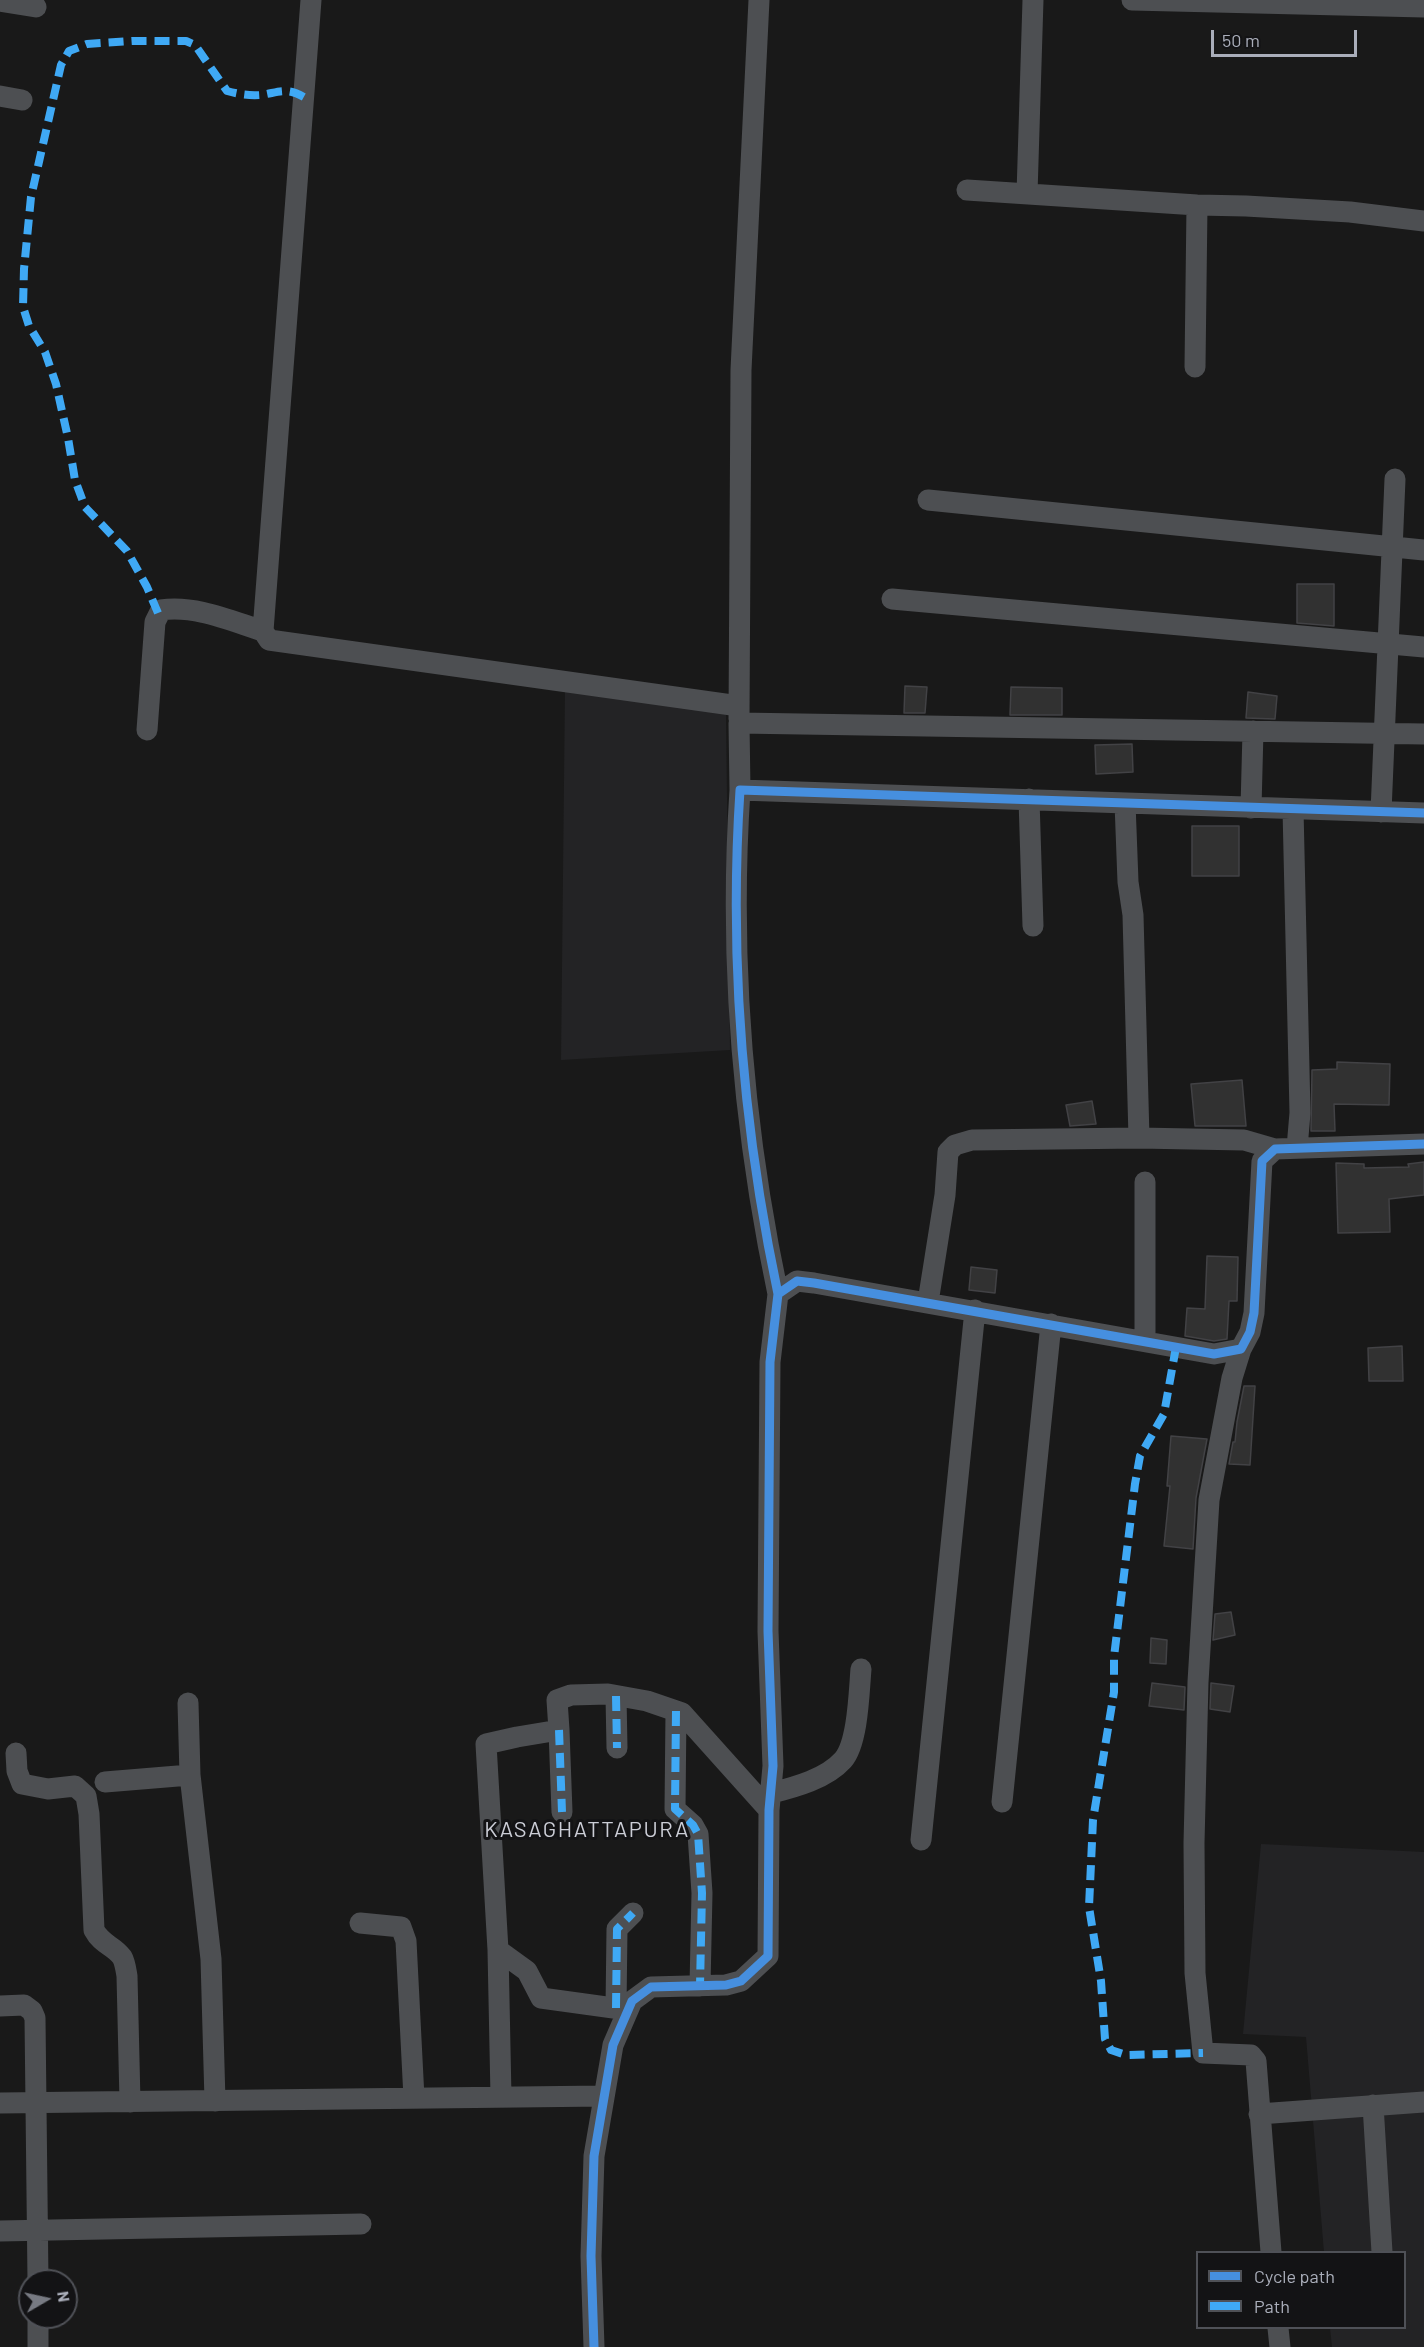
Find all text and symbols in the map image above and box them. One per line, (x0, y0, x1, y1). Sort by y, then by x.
scale bar (1214, 18, 1360, 56)
text: 50 m (1222, 29, 1260, 51)
district label: KASAGHATTAPURA (484, 1817, 690, 1843)
legend (1196, 2251, 1406, 2329)
text: Cycle path (1254, 2265, 1335, 2287)
north arrow (18, 2269, 78, 2329)
text: N (54, 2290, 75, 2303)
text: Path (1254, 2295, 1290, 2317)

